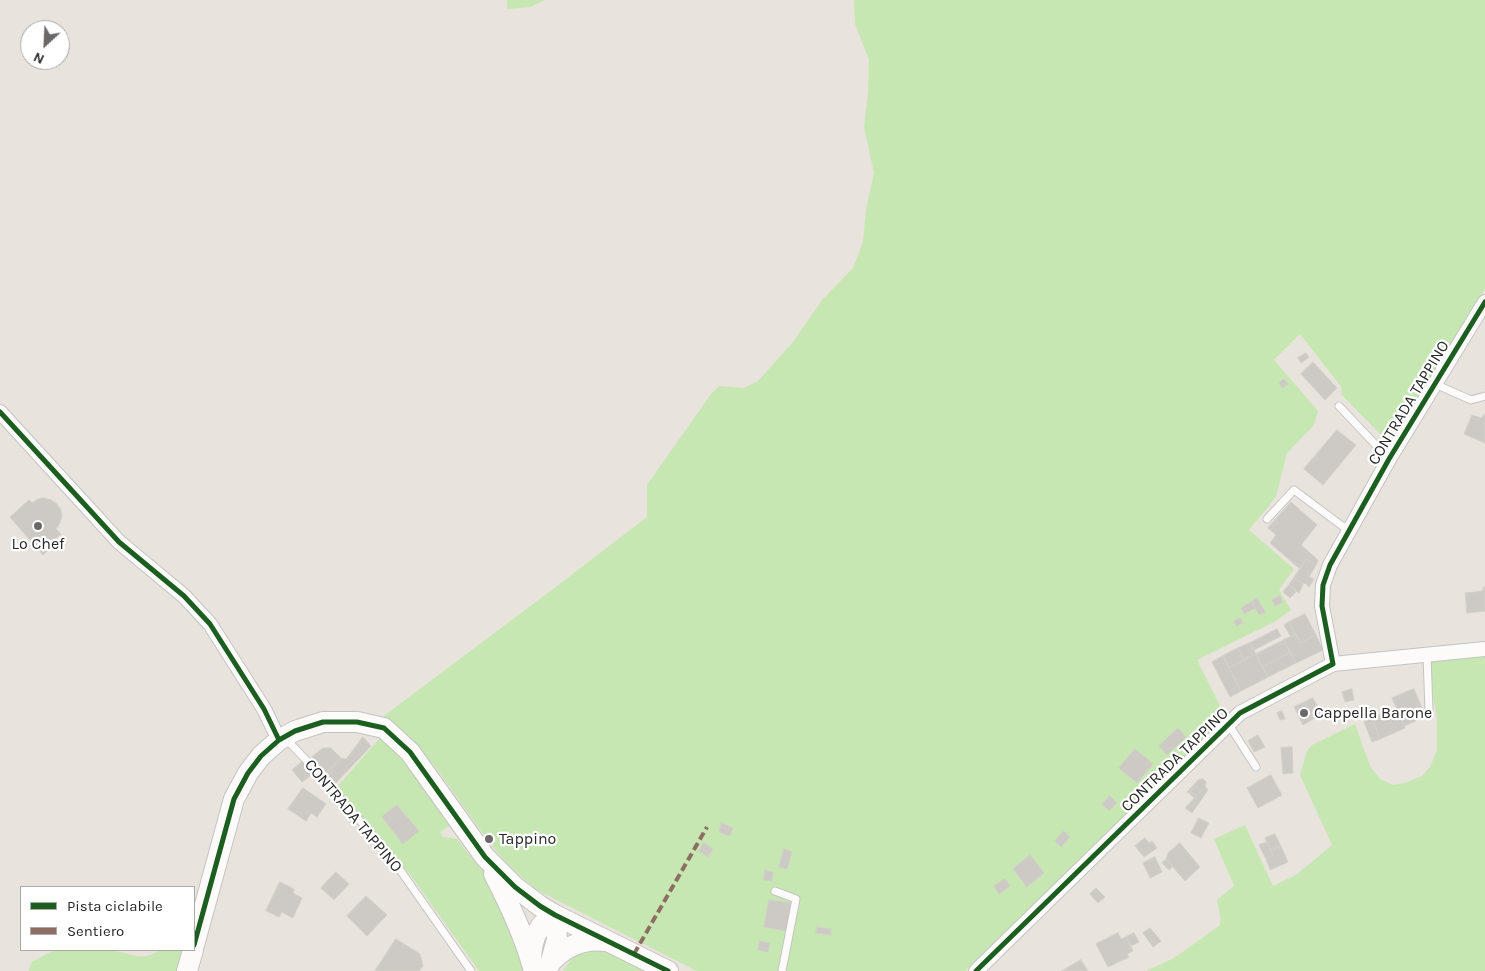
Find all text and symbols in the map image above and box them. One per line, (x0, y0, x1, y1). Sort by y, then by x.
north arrow (20, 20, 70, 70)
text: N (31, 48, 47, 68)
street label: CONTRADA TAPPINO (1364, 337, 1454, 469)
marker: Lo Chef (32, 520, 44, 532)
place label: Lo Chef (11, 534, 65, 554)
place label: Cappella Barone (1314, 703, 1432, 723)
street label: CONTRADA TAPPINO (1117, 704, 1233, 816)
marker: Cappella Barone (1298, 707, 1310, 719)
street label: CONTRADA TAPPINO (300, 756, 406, 876)
place label: Tappino (499, 829, 556, 849)
marker: Tappino (483, 833, 495, 845)
legend (20, 886, 195, 951)
text: Pista ciclabile (67, 897, 163, 915)
text: Sentiero (67, 922, 124, 940)

